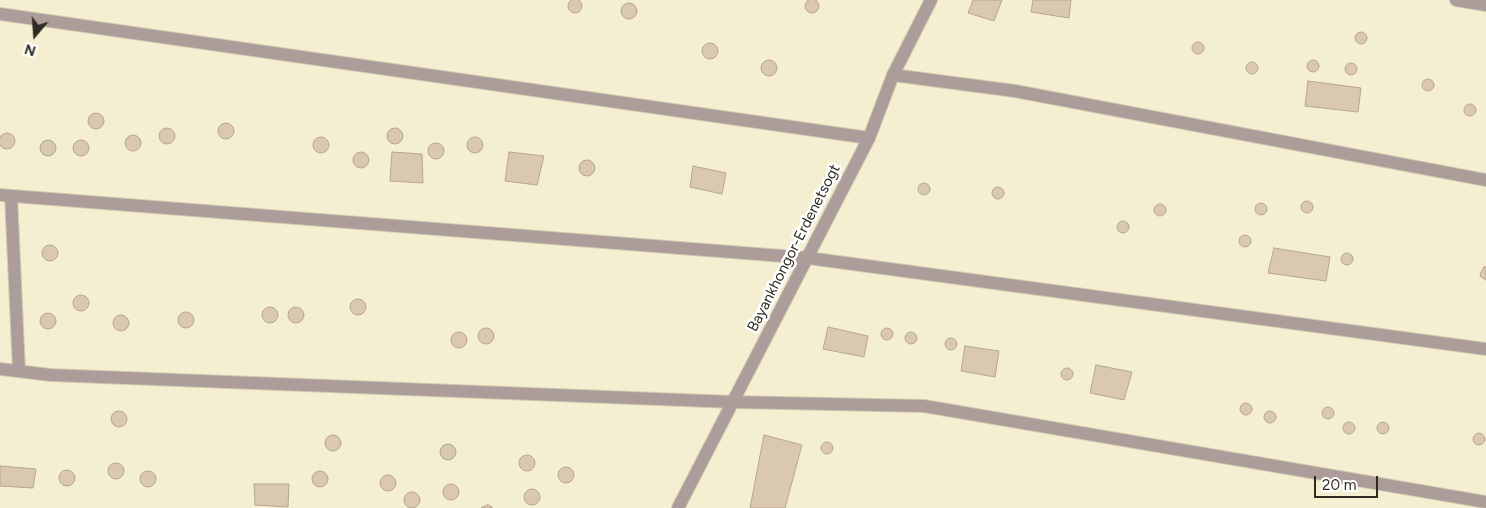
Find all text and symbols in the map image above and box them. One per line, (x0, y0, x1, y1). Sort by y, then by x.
north arrow (10, 10, 60, 60)
text: N (22, 40, 38, 60)
street label: Bayankhongor-Erdenetsogt (744, 161, 844, 335)
scale bar (1316, 466, 1380, 498)
text: 20 m (1322, 476, 1356, 494)

